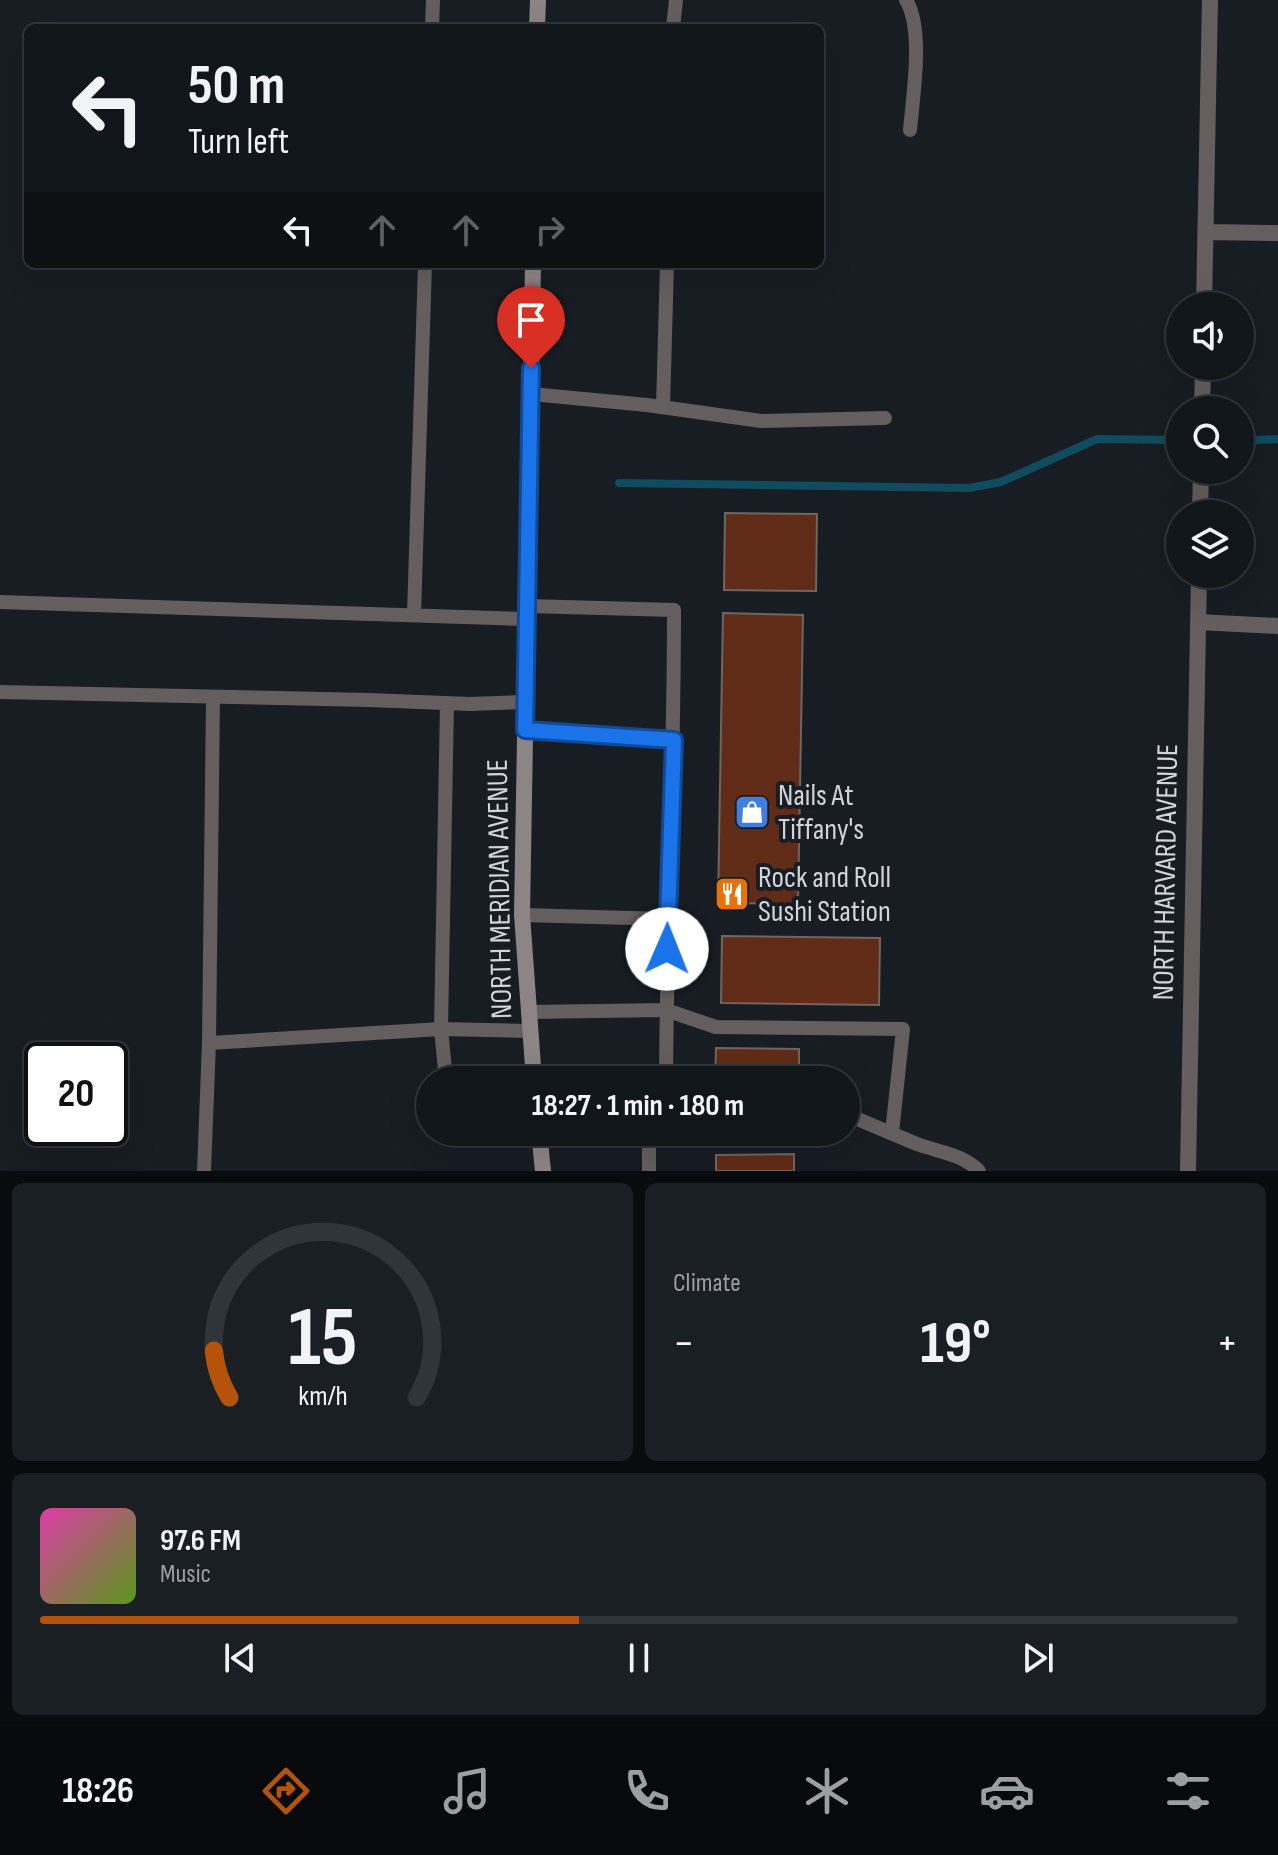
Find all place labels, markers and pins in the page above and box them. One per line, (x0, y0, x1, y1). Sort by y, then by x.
pin (497, 286, 565, 368)
place label: Nails At Tiffany's (778, 778, 864, 848)
shop icon: Nails At Tiffany's (733, 793, 771, 831)
place label: Rock and Roll Sushi Station (758, 860, 891, 930)
restaurant icon: Rock and Roll Sushi Station (713, 875, 751, 913)

